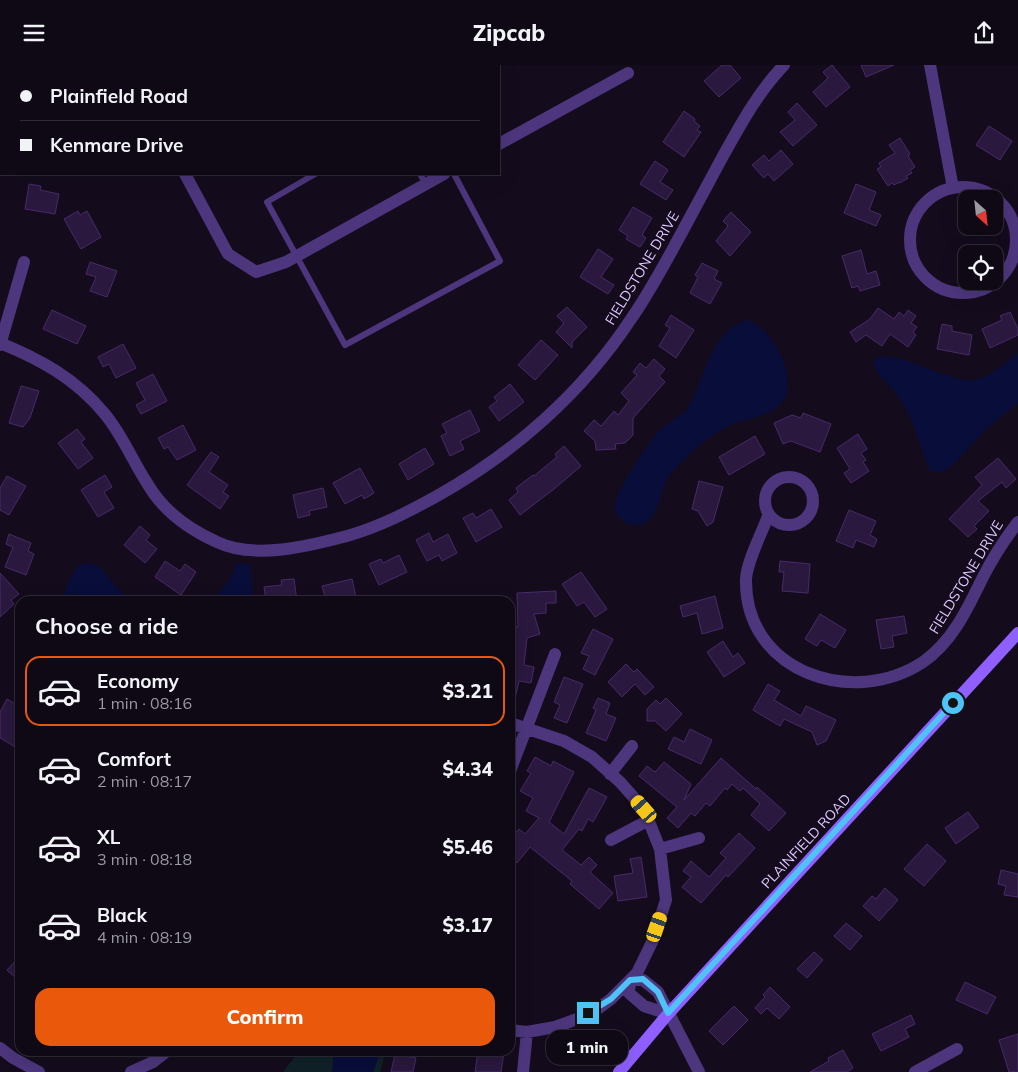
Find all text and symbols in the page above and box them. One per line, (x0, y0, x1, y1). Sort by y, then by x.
icon: menu (20, 19, 48, 47)
text: Zipcab (473, 19, 545, 47)
icon: share (970, 19, 998, 47)
text: Plainfield Road (50, 84, 188, 108)
text: Kenmare Drive (50, 133, 184, 157)
north arrow (958, 190, 1002, 235)
map controls (958, 190, 1003, 290)
street label: FIELDSTONE DRIVE (601, 208, 683, 328)
button: locate (958, 245, 1003, 290)
street label: FIELDSTONE DRIVE (925, 517, 1007, 637)
text: Choose a ride (35, 612, 178, 640)
icon: car (37, 669, 82, 714)
text: Economy (97, 669, 179, 693)
text: $3.21 (442, 679, 493, 703)
route start (942, 692, 964, 714)
text: 1 min · 08:16 (97, 693, 192, 713)
icon: car (37, 747, 82, 792)
text: Comfort (97, 747, 171, 771)
text: $4.34 (442, 757, 493, 781)
text: 2 min · 08:17 (97, 771, 192, 791)
street label: PLAINFIELD ROAD (757, 790, 855, 892)
car (628, 793, 659, 825)
icon: car (37, 825, 82, 870)
text: XL (97, 825, 120, 849)
text: $5.46 (442, 835, 493, 859)
text: 3 min · 08:18 (97, 849, 192, 869)
icon: car (37, 903, 82, 948)
text: Black (97, 903, 147, 927)
car (645, 910, 668, 944)
text: $3.17 (442, 913, 493, 937)
text: 4 min · 08:19 (97, 927, 192, 947)
button: Confirm (35, 988, 495, 1046)
route end (577, 1002, 599, 1024)
callout: 1 min (547, 1031, 629, 1065)
text: 1 min (566, 1037, 608, 1057)

